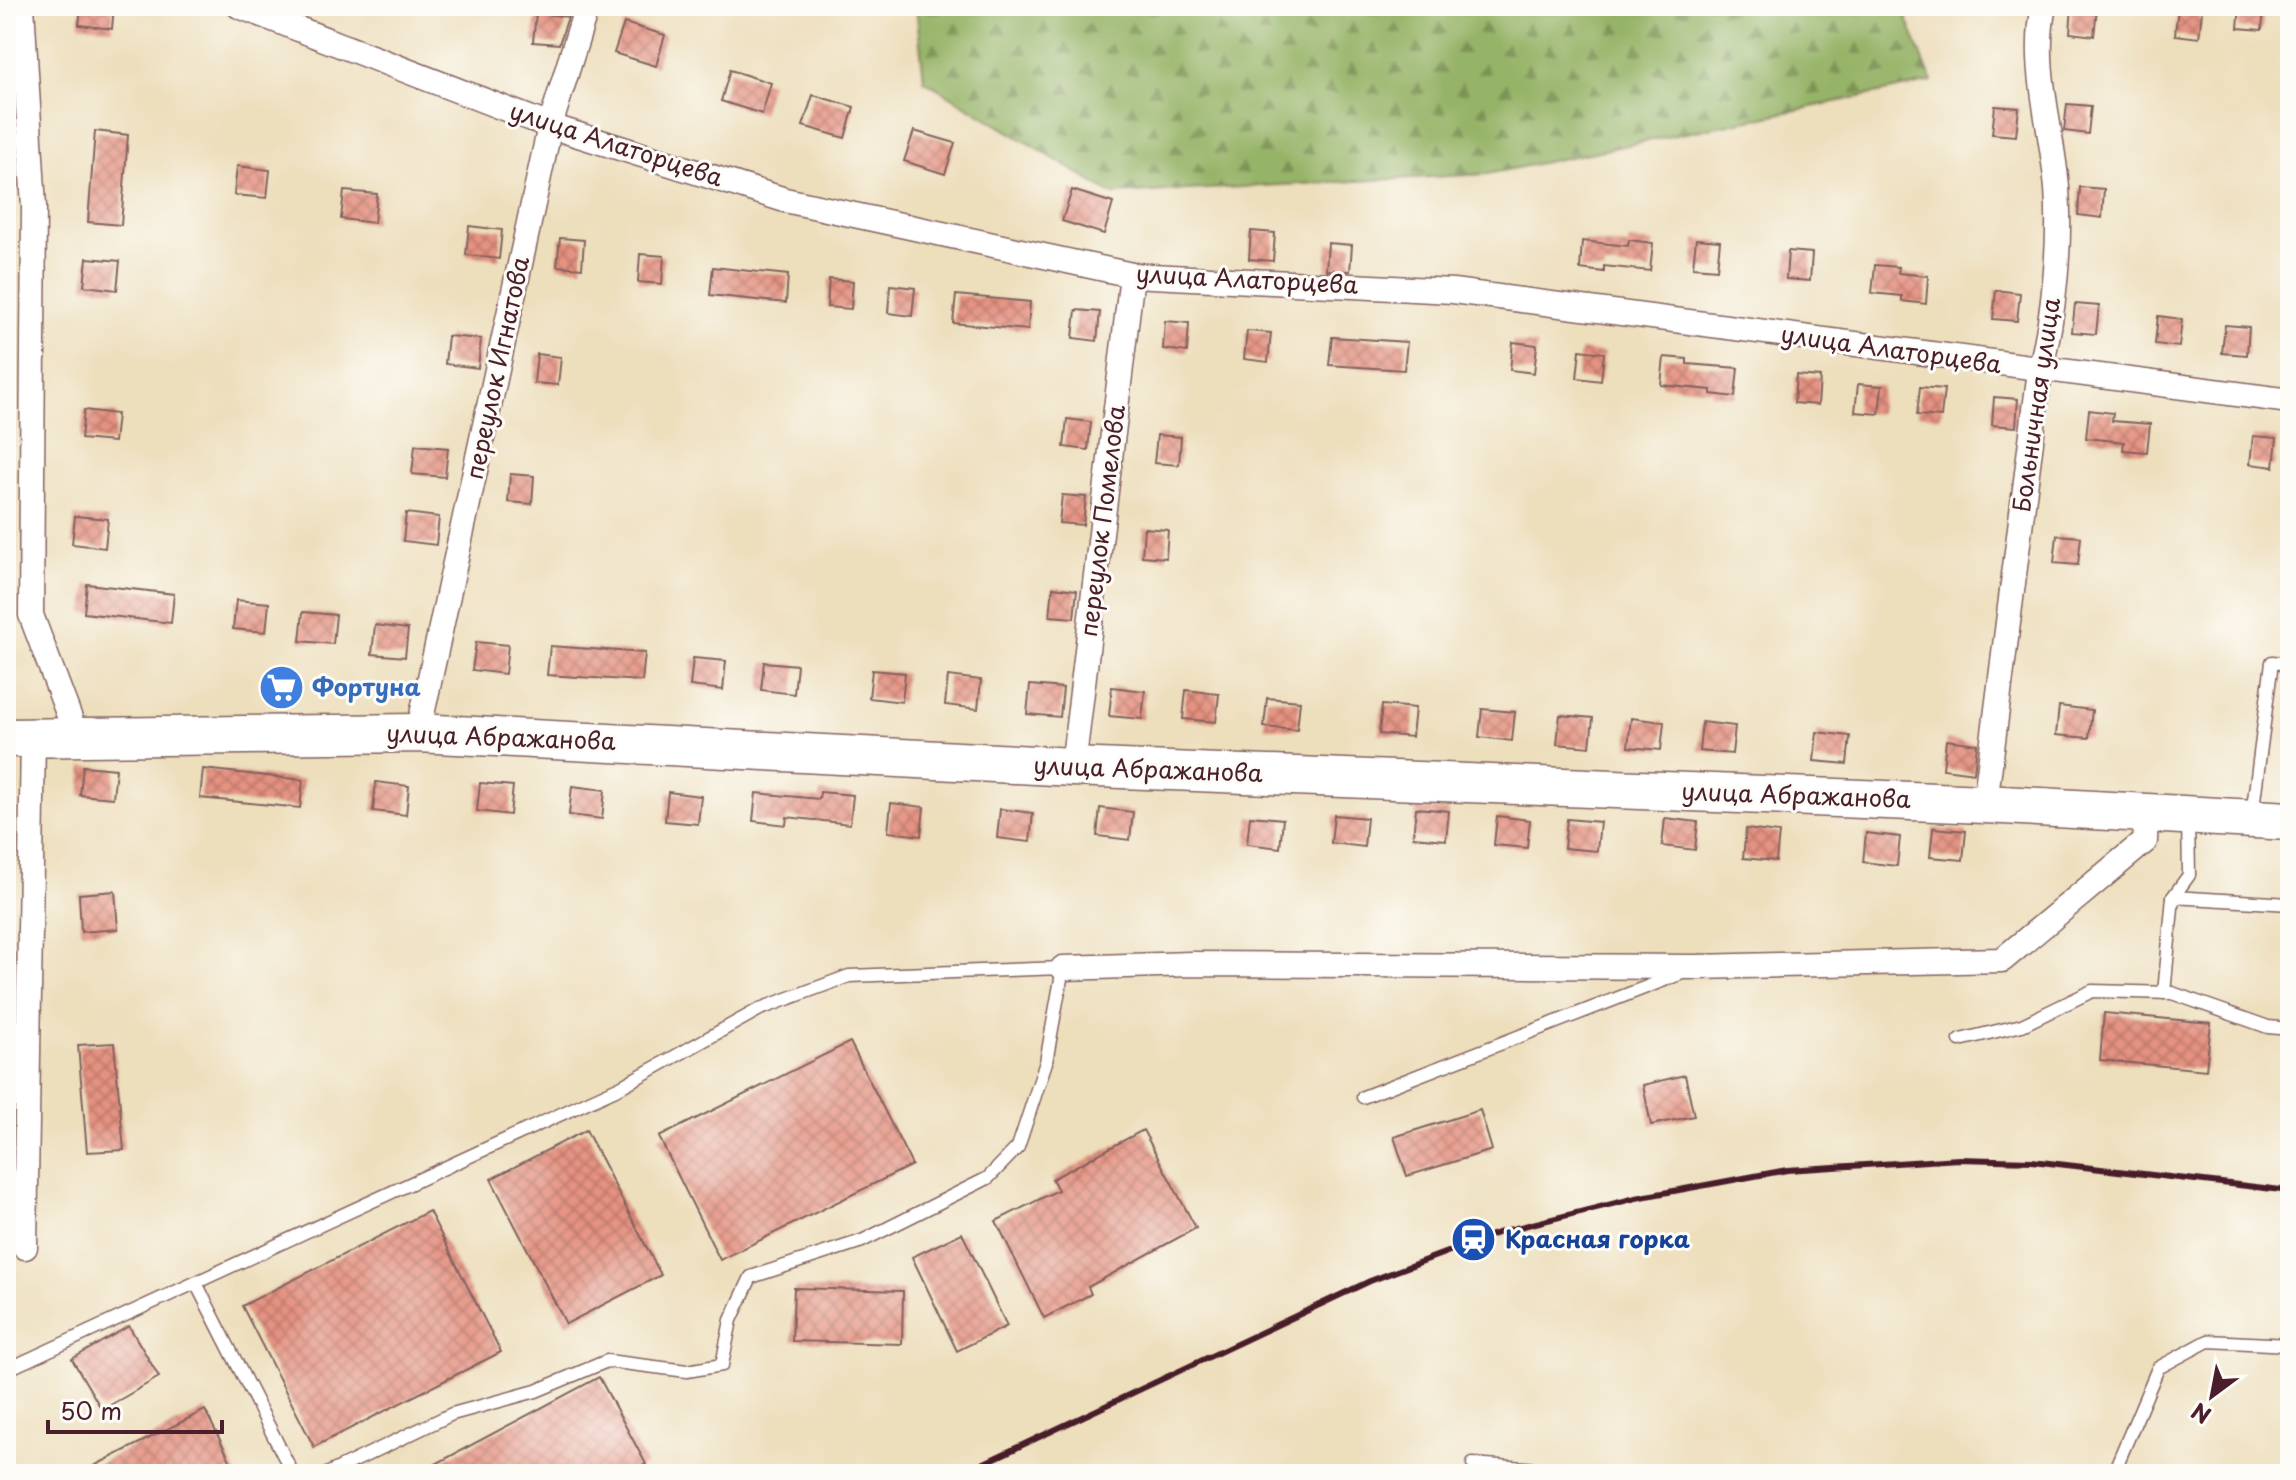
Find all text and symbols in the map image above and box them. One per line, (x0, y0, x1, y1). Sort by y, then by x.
street label: улица Алаторцева (505, 92, 728, 195)
street label: переулок Игнатова (455, 253, 537, 482)
street label: улица Алаторцева (1135, 254, 1359, 302)
street label: Больничная улица (2002, 295, 2068, 514)
street label: улица Алаторцева (1779, 315, 2004, 381)
street label: переулок Помелова (1069, 403, 1133, 639)
supermarket icon: Фортуна (257, 664, 305, 712)
place label: Фортуна (312, 668, 422, 704)
street label: улица Абражанова (386, 714, 616, 758)
street label: улица Абражанова (1033, 746, 1263, 790)
street label: улица Абражанова (1681, 772, 1911, 816)
station icon: Красная горка (1450, 1216, 1498, 1264)
place label: Красная горка (1505, 1220, 1691, 1256)
north arrow (2172, 1356, 2252, 1436)
scale bar (48, 1384, 222, 1434)
text: 50 m (60, 1392, 122, 1428)
text: N (2184, 1396, 2217, 1433)

